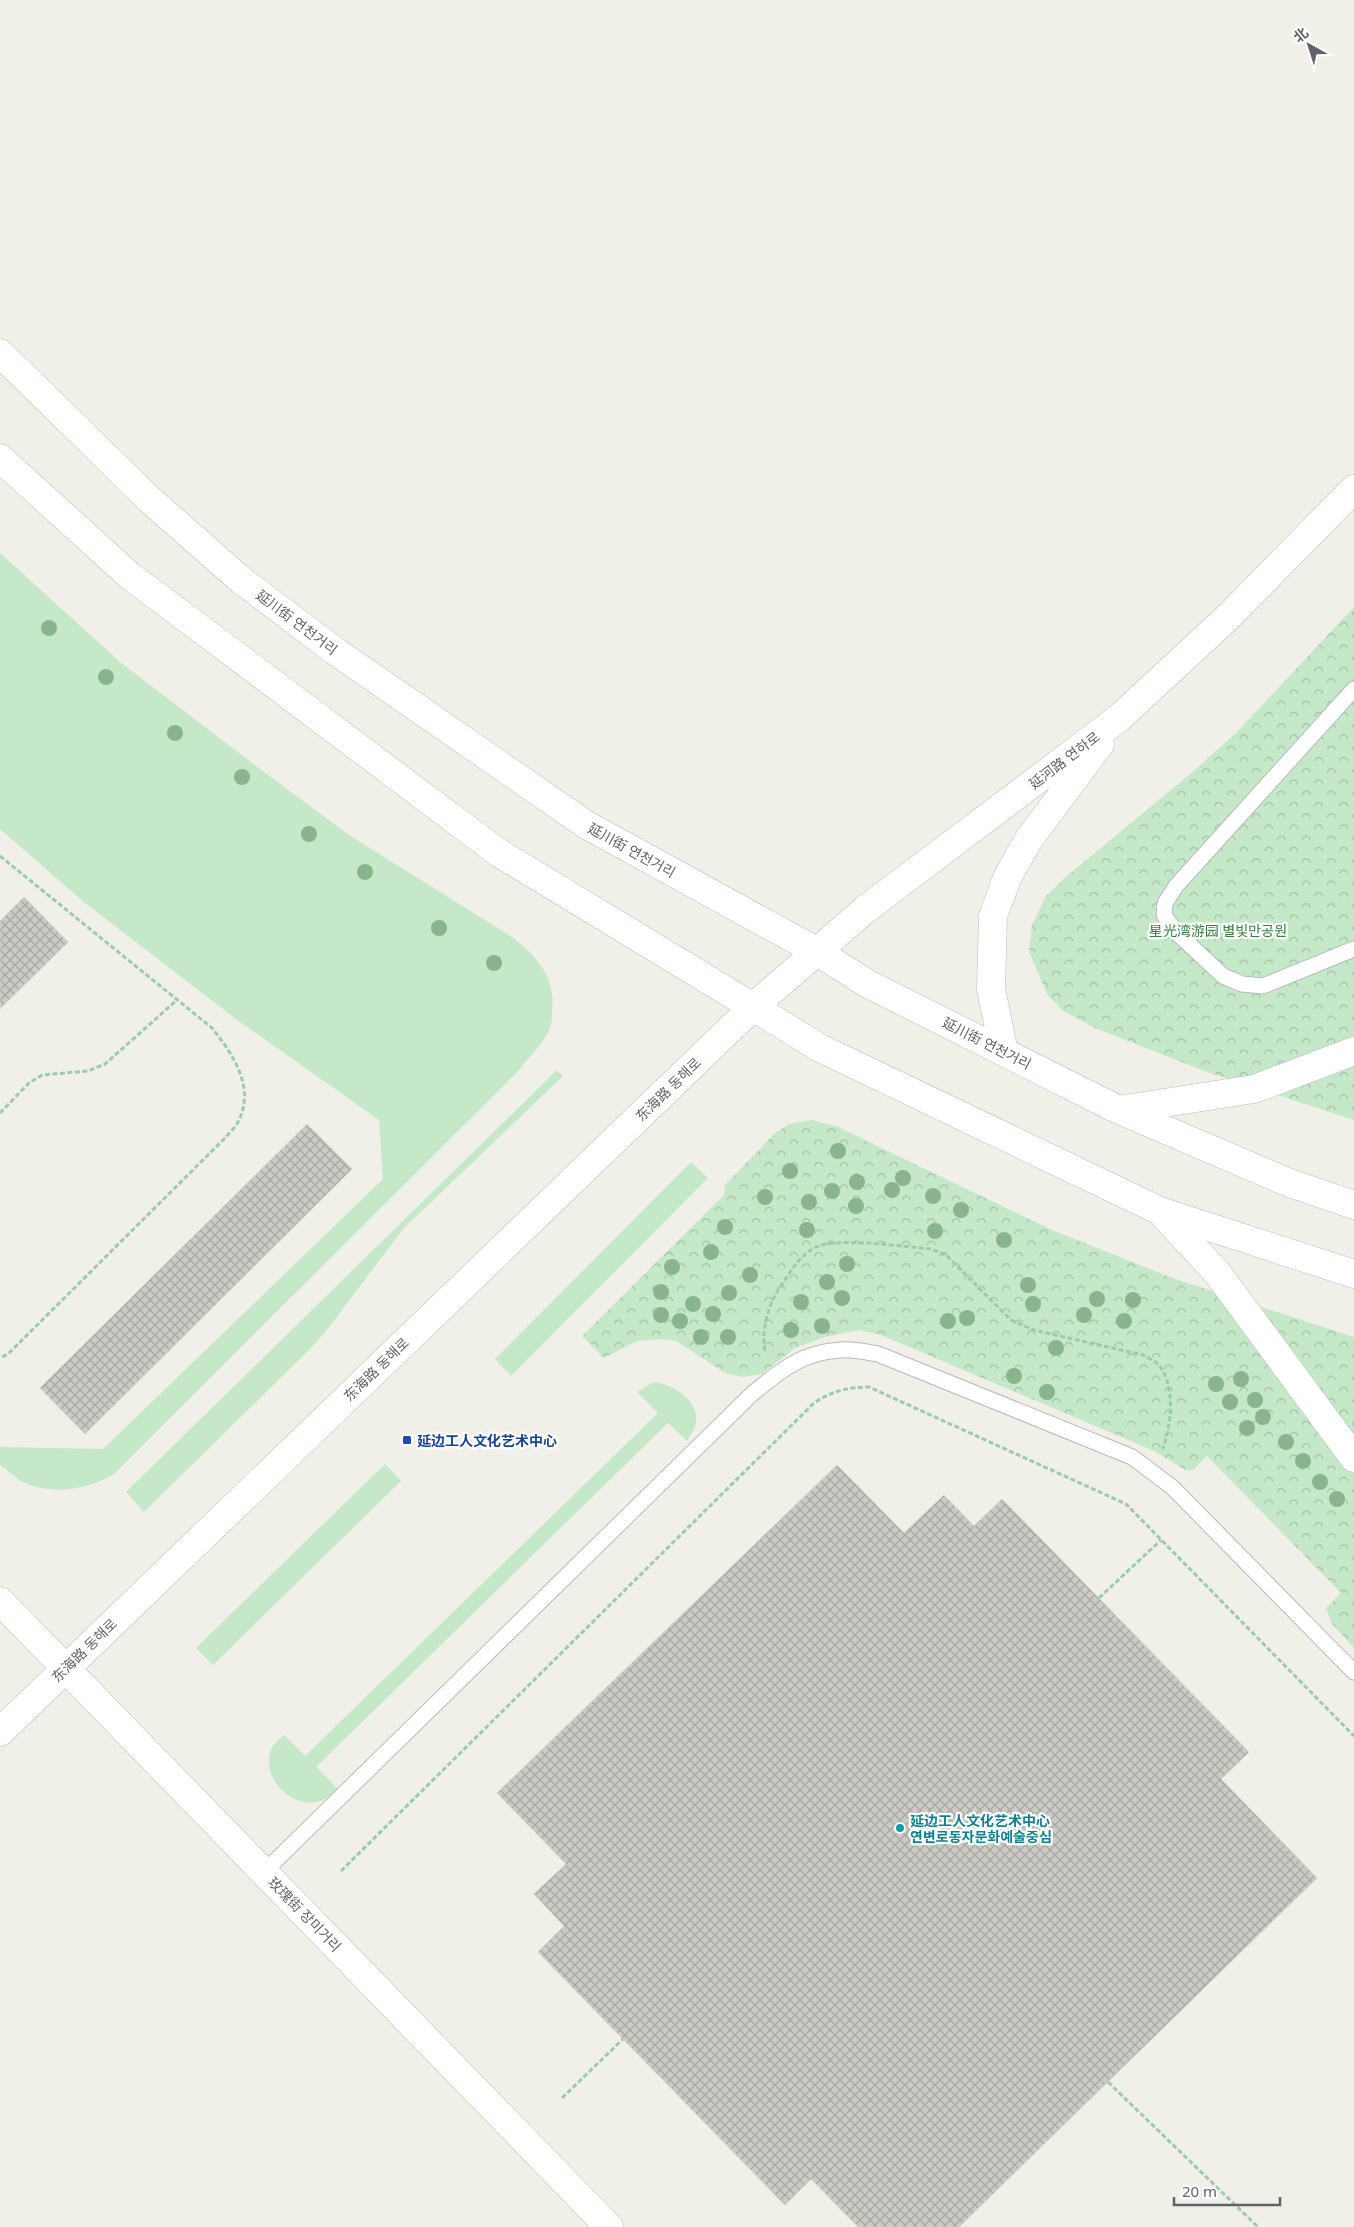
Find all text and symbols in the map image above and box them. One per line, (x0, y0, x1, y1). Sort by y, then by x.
north arrow (1284, 20, 1334, 70)
text: 北 (1289, 23, 1312, 46)
street label: 延川街 연천거리 (252, 585, 342, 659)
street label: 延河路 연하로 (1025, 727, 1103, 793)
street label: 延川街 연천거리 (585, 818, 679, 882)
park label: 星光湾游园 별빛만공원 (1149, 921, 1287, 940)
street label: 延川街 연천거리 (939, 1012, 1035, 1074)
street label: 东海路 동해로 (631, 1053, 705, 1125)
street label: 东海路 동해로 (339, 1333, 413, 1405)
place label: 延边工人文化艺术中心 (417, 1431, 557, 1450)
marker: 延边工人文化艺术中心 (401, 1434, 413, 1446)
street label: 东海路 동해로 (47, 1614, 121, 1686)
place label: 延边工人文化艺术中心 연변로동자문화예술중심 (910, 1811, 1052, 1846)
marker: 延边工人文化艺术中心 연변로동자문화예술중심 (894, 1822, 906, 1834)
street label: 玫瑰街 장미거리 (264, 1872, 346, 1956)
scale bar (1174, 2174, 1280, 2206)
text: 20 m (1182, 2181, 1217, 2201)

